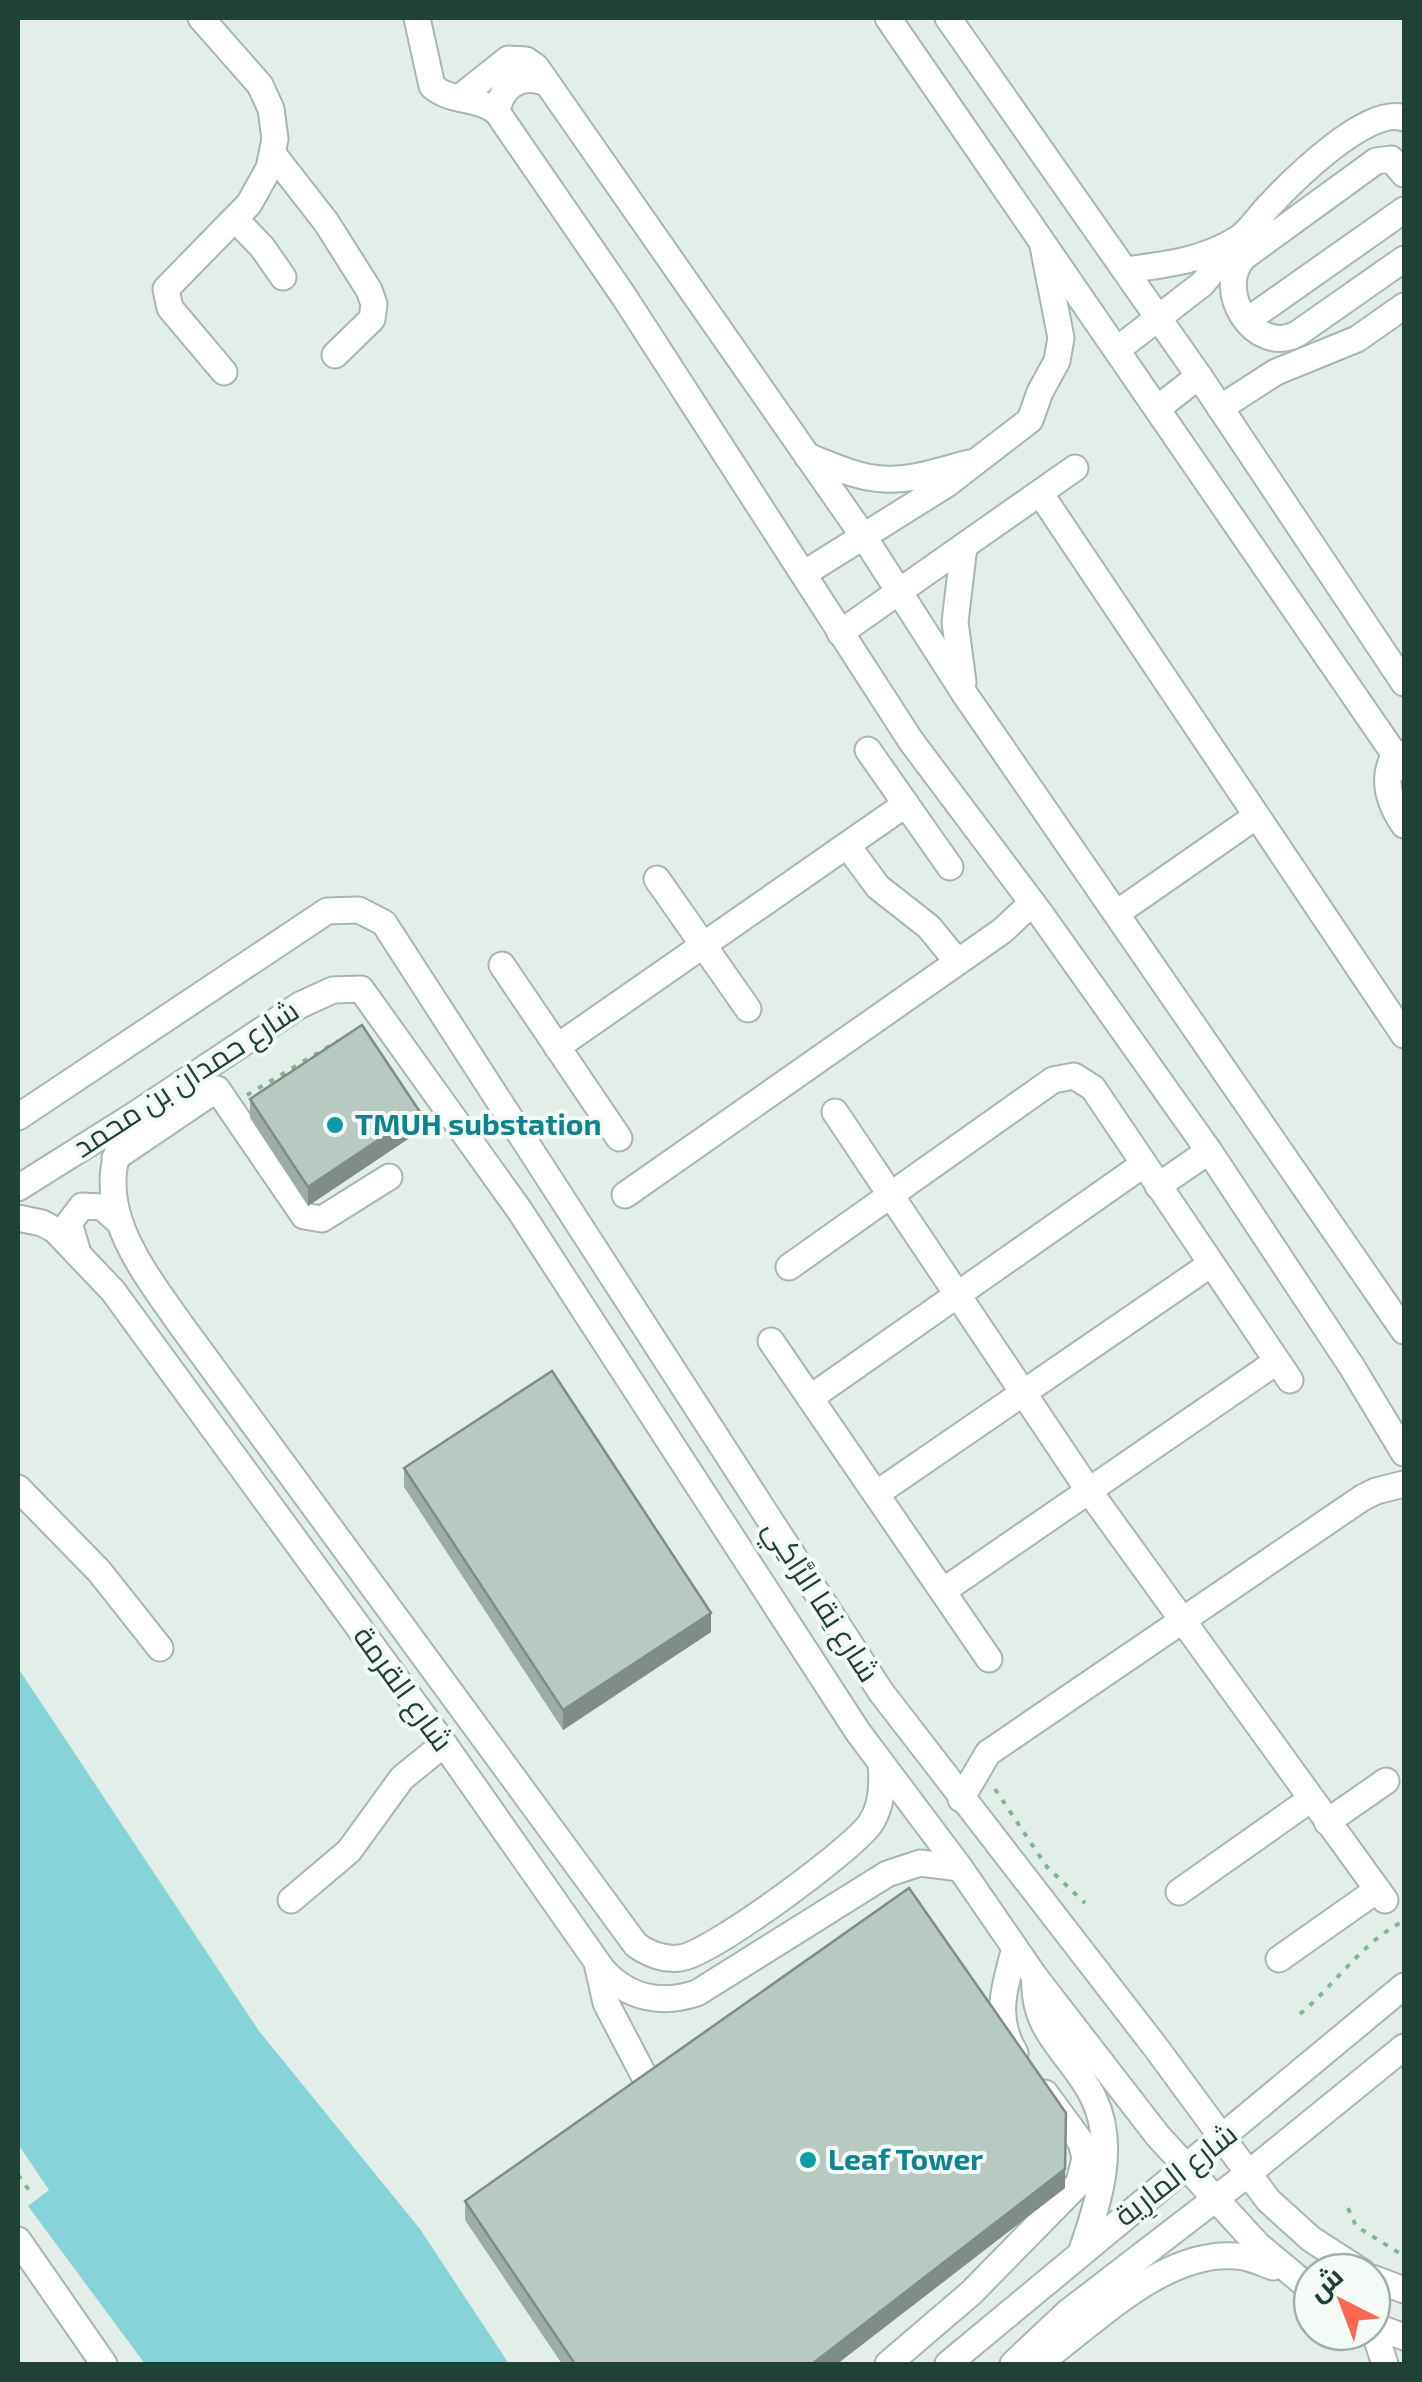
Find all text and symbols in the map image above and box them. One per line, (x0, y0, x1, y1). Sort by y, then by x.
street label: شارع حمدان بن محمد (65, 991, 307, 1167)
place label: TMUH substation (355, 1105, 601, 1141)
marker: TMUH substation (324, 1114, 346, 1136)
street label: شارع نِقا الرَّاكِي (751, 1512, 888, 1692)
street label: شارع القرمة (344, 1618, 462, 1760)
street label: شارع المارِية (1106, 2114, 1247, 2237)
place label: Leaf Tower (828, 2140, 983, 2176)
marker: Leaf Tower (797, 2149, 819, 2171)
north arrow (1292, 2252, 1392, 2352)
text: ش (1300, 2258, 1350, 2308)

